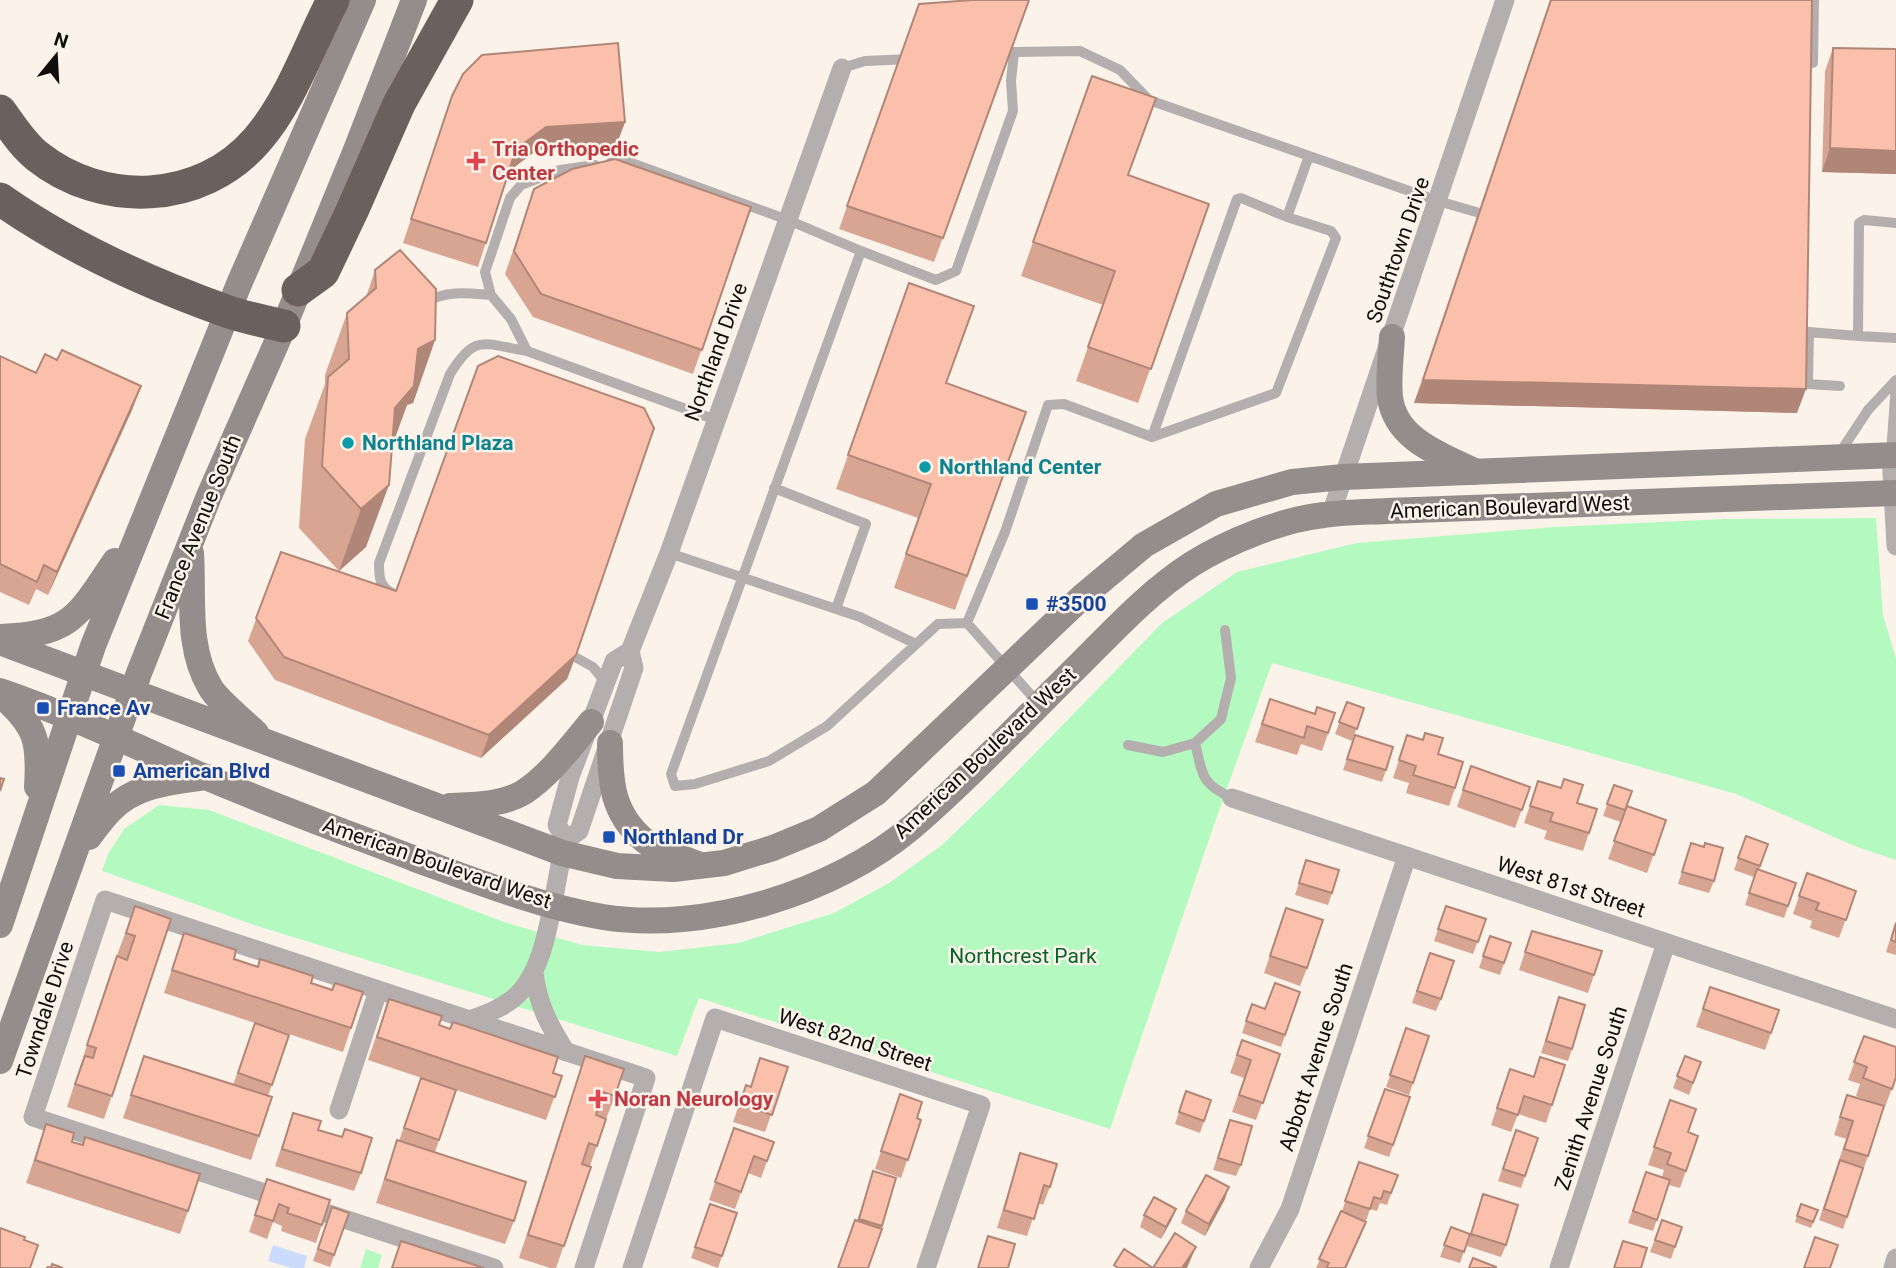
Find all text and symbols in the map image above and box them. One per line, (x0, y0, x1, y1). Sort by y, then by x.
north arrow (21, 21, 91, 91)
text: N (51, 27, 71, 53)
place label: Tria Orthopedic Center (492, 137, 639, 185)
marker: Tria Orthopedic Center (466, 151, 486, 171)
street label: Southtown Drive (1362, 174, 1434, 326)
street label: Northland Drive (680, 280, 752, 424)
street label: France Avenue South (150, 431, 246, 623)
place label: Northland Plaza (362, 431, 514, 455)
marker: Northland Plaza (340, 435, 356, 451)
place label: Northland Center (939, 455, 1102, 479)
marker: Northland Center (917, 459, 933, 475)
street label: American Boulevard West (1390, 491, 1630, 523)
place label: #3500 (1046, 592, 1107, 616)
marker: #3500 (1024, 596, 1040, 612)
street label: American Boulevard West (889, 662, 1081, 844)
place label: France Av (57, 696, 151, 720)
marker: France Av (35, 700, 51, 716)
place label: American Blvd (133, 759, 270, 783)
marker: American Blvd (111, 763, 127, 779)
street label: American Boulevard West (320, 813, 554, 913)
place label: Northland Dr (623, 825, 744, 849)
marker: Northland Dr (601, 829, 617, 845)
street label: West 81st Street (1494, 852, 1648, 922)
street label: Towndale Drive (12, 938, 78, 1082)
park label: Northcrest Park (949, 944, 1097, 968)
street label: Abbott Avenue South (1274, 960, 1358, 1154)
street label: Zenith Avenue South (1550, 1003, 1632, 1193)
street label: West 82nd Street (775, 1004, 935, 1076)
place label: Noran Neurology (614, 1087, 774, 1111)
marker: Noran Neurology (588, 1089, 608, 1109)

